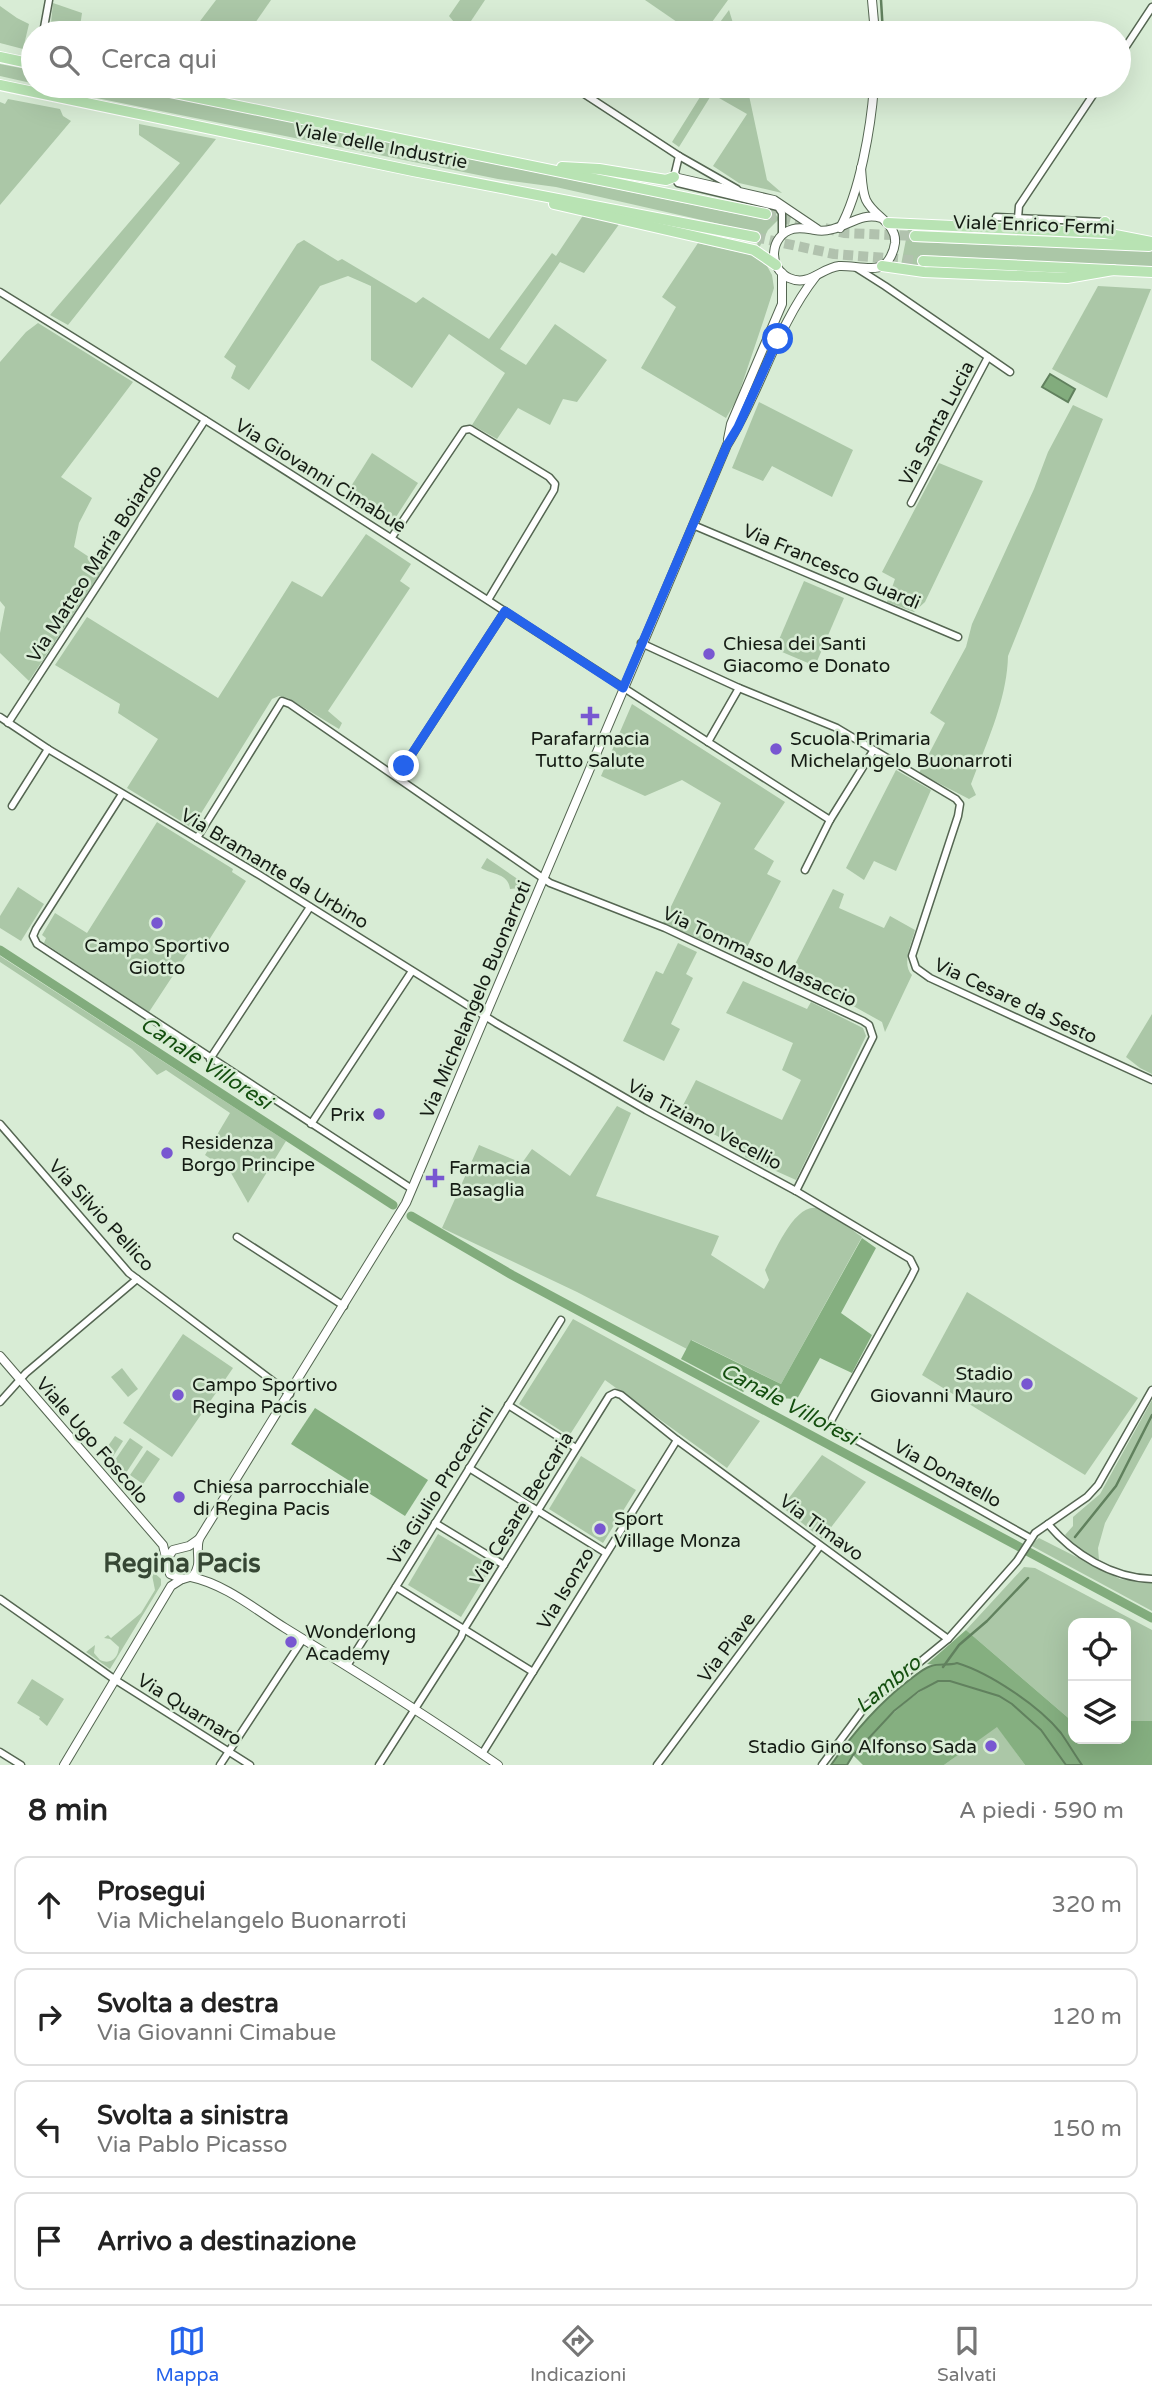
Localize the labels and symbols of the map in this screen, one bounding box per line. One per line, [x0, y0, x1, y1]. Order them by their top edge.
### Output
street label: Viale delle Industrie [292, 118, 469, 174]
street label: Viale Enrico Fermi [953, 211, 1115, 239]
route start [762, 323, 793, 354]
street label: Via Santa Lucia [895, 357, 979, 490]
street label: Via Giovanni Cimabue [231, 414, 410, 538]
street label: Via Matteo Maria Boiardo [23, 461, 167, 666]
street label: Via Francesco Guardi [740, 520, 924, 614]
place label: Chiesa dei Santi Giacomo e Donato [723, 633, 890, 677]
marker: Chiesa dei Santi Giacomo e Donato [701, 646, 717, 662]
marker: Parafarmacia Tutto Salute [582, 708, 598, 724]
place label: Parafarmacia Tutto Salute [530, 728, 650, 772]
place label: Scuola Primaria Michelangelo Buonarroti [790, 728, 1012, 772]
marker: Scuola Primaria Michelangelo Buonarroti [768, 741, 784, 757]
route end [388, 750, 419, 781]
street label: Via Bramante da Urbino [176, 804, 372, 934]
street label: Via Michelangelo Buonarroti [416, 877, 536, 1121]
street label: Via Tommaso Masaccio [659, 902, 860, 1012]
marker: Campo Sportivo Giotto [149, 915, 165, 931]
place label: Campo Sportivo Giotto [84, 935, 230, 979]
street label: Via Cesare da Sesto [931, 953, 1101, 1048]
water label: Canale Villoresi [135, 1012, 278, 1117]
street label: Via Tiziano Vecellio [624, 1075, 786, 1175]
place label: Prix [330, 1104, 365, 1126]
marker: Prix [371, 1106, 387, 1122]
place label: Residenza Borgo Principe [181, 1132, 315, 1176]
marker: Residenza Borgo Principe [159, 1145, 175, 1161]
street label: Via Silvio Pellico [44, 1155, 159, 1276]
place label: Farmacia Basaglia [449, 1157, 531, 1201]
marker: Farmacia Basaglia [427, 1170, 443, 1186]
water label: Canale Villoresi [716, 1358, 864, 1452]
place label: Stadio Giovanni Mauro [870, 1363, 1013, 1407]
street label: Viale Ugo Foscolo [31, 1373, 153, 1509]
place label: Campo Sportivo Regina Pacis [192, 1374, 338, 1418]
marker: Stadio Giovanni Mauro [1019, 1376, 1035, 1392]
marker: Campo Sportivo Regina Pacis [170, 1387, 186, 1403]
street label: Via Giulio Procaccini [383, 1402, 499, 1569]
street label: Via Cesare Beccaria [466, 1428, 578, 1589]
street label: Via Donatello [890, 1435, 1005, 1513]
place label: Chiesa parrocchiale di Regina Pacis [193, 1476, 369, 1520]
marker: Chiesa parrocchiale di Regina Pacis [171, 1489, 187, 1505]
street label: Via Timavo [775, 1490, 868, 1566]
place label: Sport Village Monza [614, 1508, 741, 1552]
marker: Sport Village Monza [592, 1521, 608, 1537]
street label: Via Isonzo [533, 1544, 599, 1634]
district label: Regina Pacis [103, 1548, 261, 1579]
street label: Via Piave [693, 1608, 760, 1687]
place label: Wonderlong Academy [305, 1621, 416, 1665]
marker: Wonderlong Academy [283, 1634, 299, 1650]
water label: Lambro [851, 1650, 927, 1718]
street label: Via Quarnaro [133, 1669, 246, 1751]
place label: Stadio Gino Alfonso Sada [748, 1736, 977, 1758]
marker: Stadio Gino Alfonso Sada [983, 1738, 999, 1754]

